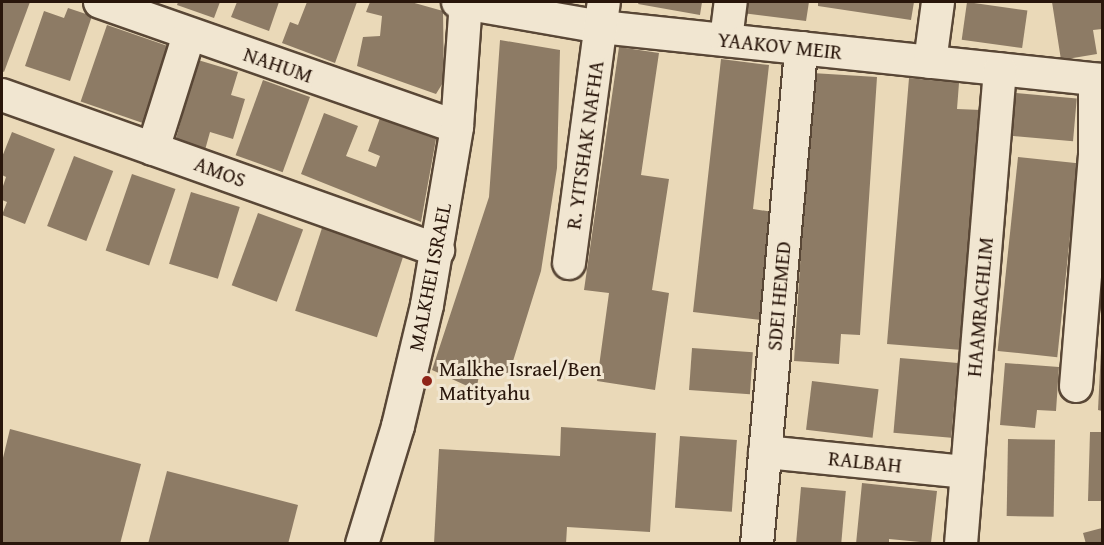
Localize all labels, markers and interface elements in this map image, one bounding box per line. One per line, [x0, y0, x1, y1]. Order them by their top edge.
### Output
street label: YAAKOV MEIR [716, 27, 844, 65]
street label: NAHUM [240, 41, 316, 89]
street label: R. YITSHAK NAFHA [561, 59, 609, 231]
street label: AMOS [191, 151, 249, 193]
street label: MALKHEI ISRAEL [403, 201, 457, 353]
street label: HAAMRACHLIM [961, 236, 999, 378]
street label: SDEI HEMED [762, 240, 796, 352]
place label: Malkhe Israel/Ben Matityahu [439, 356, 601, 406]
marker: Malkhe Israel/Ben Matityahu [420, 374, 434, 388]
street label: RALBAH [827, 446, 903, 478]

